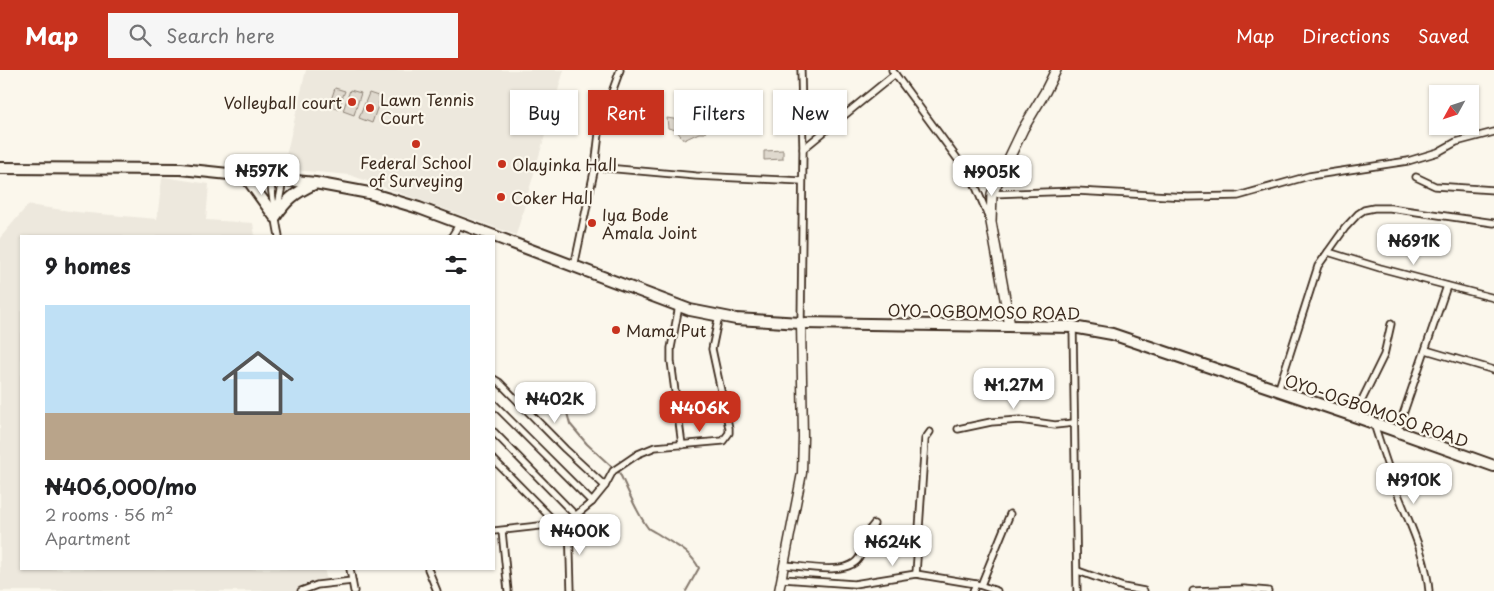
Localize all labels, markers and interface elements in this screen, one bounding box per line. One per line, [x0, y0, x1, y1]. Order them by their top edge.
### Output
search box [108, 13, 458, 58]
text: Map [25, 17, 78, 53]
icon: search [126, 21, 154, 49]
text: Search here [166, 21, 275, 49]
text: Map [1236, 22, 1274, 49]
text: Directions [1302, 22, 1390, 49]
text: Saved [1418, 22, 1469, 49]
north arrow [1429, 85, 1479, 135]
map controls [1429, 85, 1479, 135]
place label: Lawn Tennis Court [380, 87, 474, 129]
place label: Volleyball court [224, 90, 342, 114]
chip: Buy [510, 90, 578, 135]
chip: Rent [588, 90, 664, 135]
chip: Filters [674, 90, 763, 135]
chip: New [773, 90, 847, 135]
marker: Volleyball court [346, 96, 358, 108]
marker: Lawn Tennis Court [364, 102, 376, 114]
marker: Federal School of Surveying [410, 138, 422, 150]
place label: Federal School of Surveying [360, 150, 472, 192]
place label: Olayinka Hall [512, 152, 617, 176]
pin: ₦597K [227, 154, 297, 196]
pin: ₦905K [957, 154, 1027, 197]
text: ₦597K [236, 158, 288, 182]
marker: Olayinka Hall [496, 158, 508, 170]
text: ₦905K [964, 159, 1020, 183]
place label: Coker Hall [511, 185, 593, 209]
marker: Coker Hall [495, 191, 507, 203]
place label: Iya Bode Amala Joint [602, 202, 697, 244]
marker: Iya Bode Amala Joint [586, 217, 598, 229]
pin: ₦691K [1379, 224, 1449, 266]
text: ₦691K [1388, 228, 1440, 252]
text: 9 homes [45, 249, 131, 281]
icon: filters [442, 251, 470, 279]
street label: OYO-OGBOMOSO ROAD [887, 297, 1081, 325]
place label: Mama Put [626, 318, 707, 342]
marker: Mama Put [610, 324, 622, 336]
icon: home [213, 338, 303, 428]
street label: OYO-OGBOMOSO ROAD [1282, 367, 1472, 453]
pin: ₦1.27M [973, 368, 1055, 410]
text: ₦1.27M [984, 372, 1044, 396]
pin: ₦402K [520, 382, 590, 424]
text: ₦402K [526, 386, 584, 410]
pin: ₦406K [665, 390, 735, 433]
text: ₦406K [670, 395, 730, 419]
pin: ₦910K [1379, 462, 1449, 505]
text: ₦910K [1387, 467, 1441, 491]
text: ₦406,000/mo [45, 470, 197, 502]
text: 2 rooms · 56 m² [45, 502, 174, 526]
pin: ₦400K [545, 514, 615, 556]
text: ₦400K [550, 518, 610, 542]
pin: ₦624K [858, 524, 928, 567]
text: Apartment [45, 526, 130, 550]
text: ₦624K [865, 529, 921, 553]

